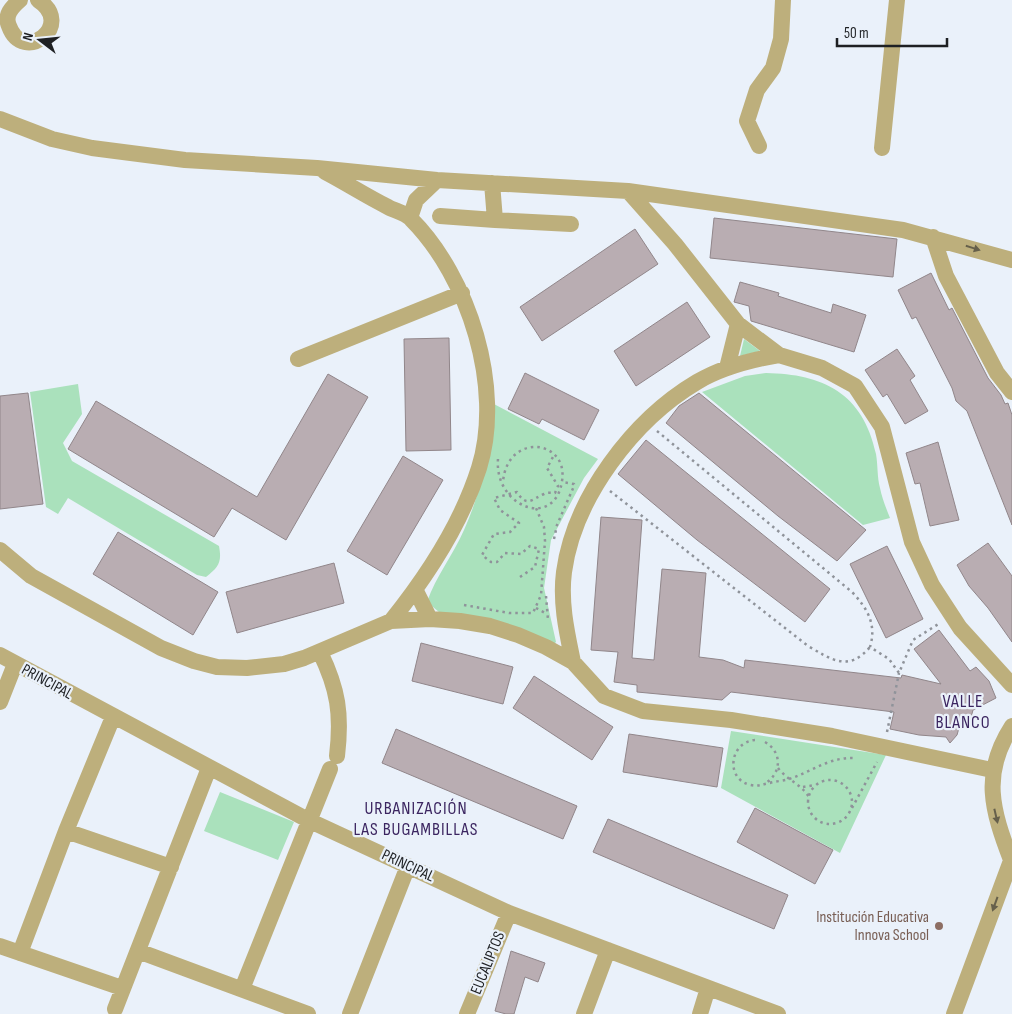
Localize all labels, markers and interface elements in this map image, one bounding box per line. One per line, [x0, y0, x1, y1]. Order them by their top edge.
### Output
north arrow [15, 15, 65, 65]
scale bar [837, 15, 947, 47]
text: 50 m [844, 24, 869, 43]
text: N [19, 31, 37, 42]
one-way arrow [966, 245, 981, 253]
street label: PRINCIPAL [18, 660, 76, 704]
district label: VALLE BLANCO [935, 691, 991, 733]
district label: URBANIZACIÓN LAS BUGAMBILLAS [354, 798, 478, 840]
one-way arrow [992, 809, 1000, 824]
street label: PRINCIPAL [379, 846, 437, 886]
one-way arrow [991, 896, 998, 911]
place label: Institución Educativa Innova School [816, 908, 929, 945]
marker: Institución Educativa Innova School [933, 920, 945, 932]
street label: EUCALIPTOS [467, 929, 509, 997]

